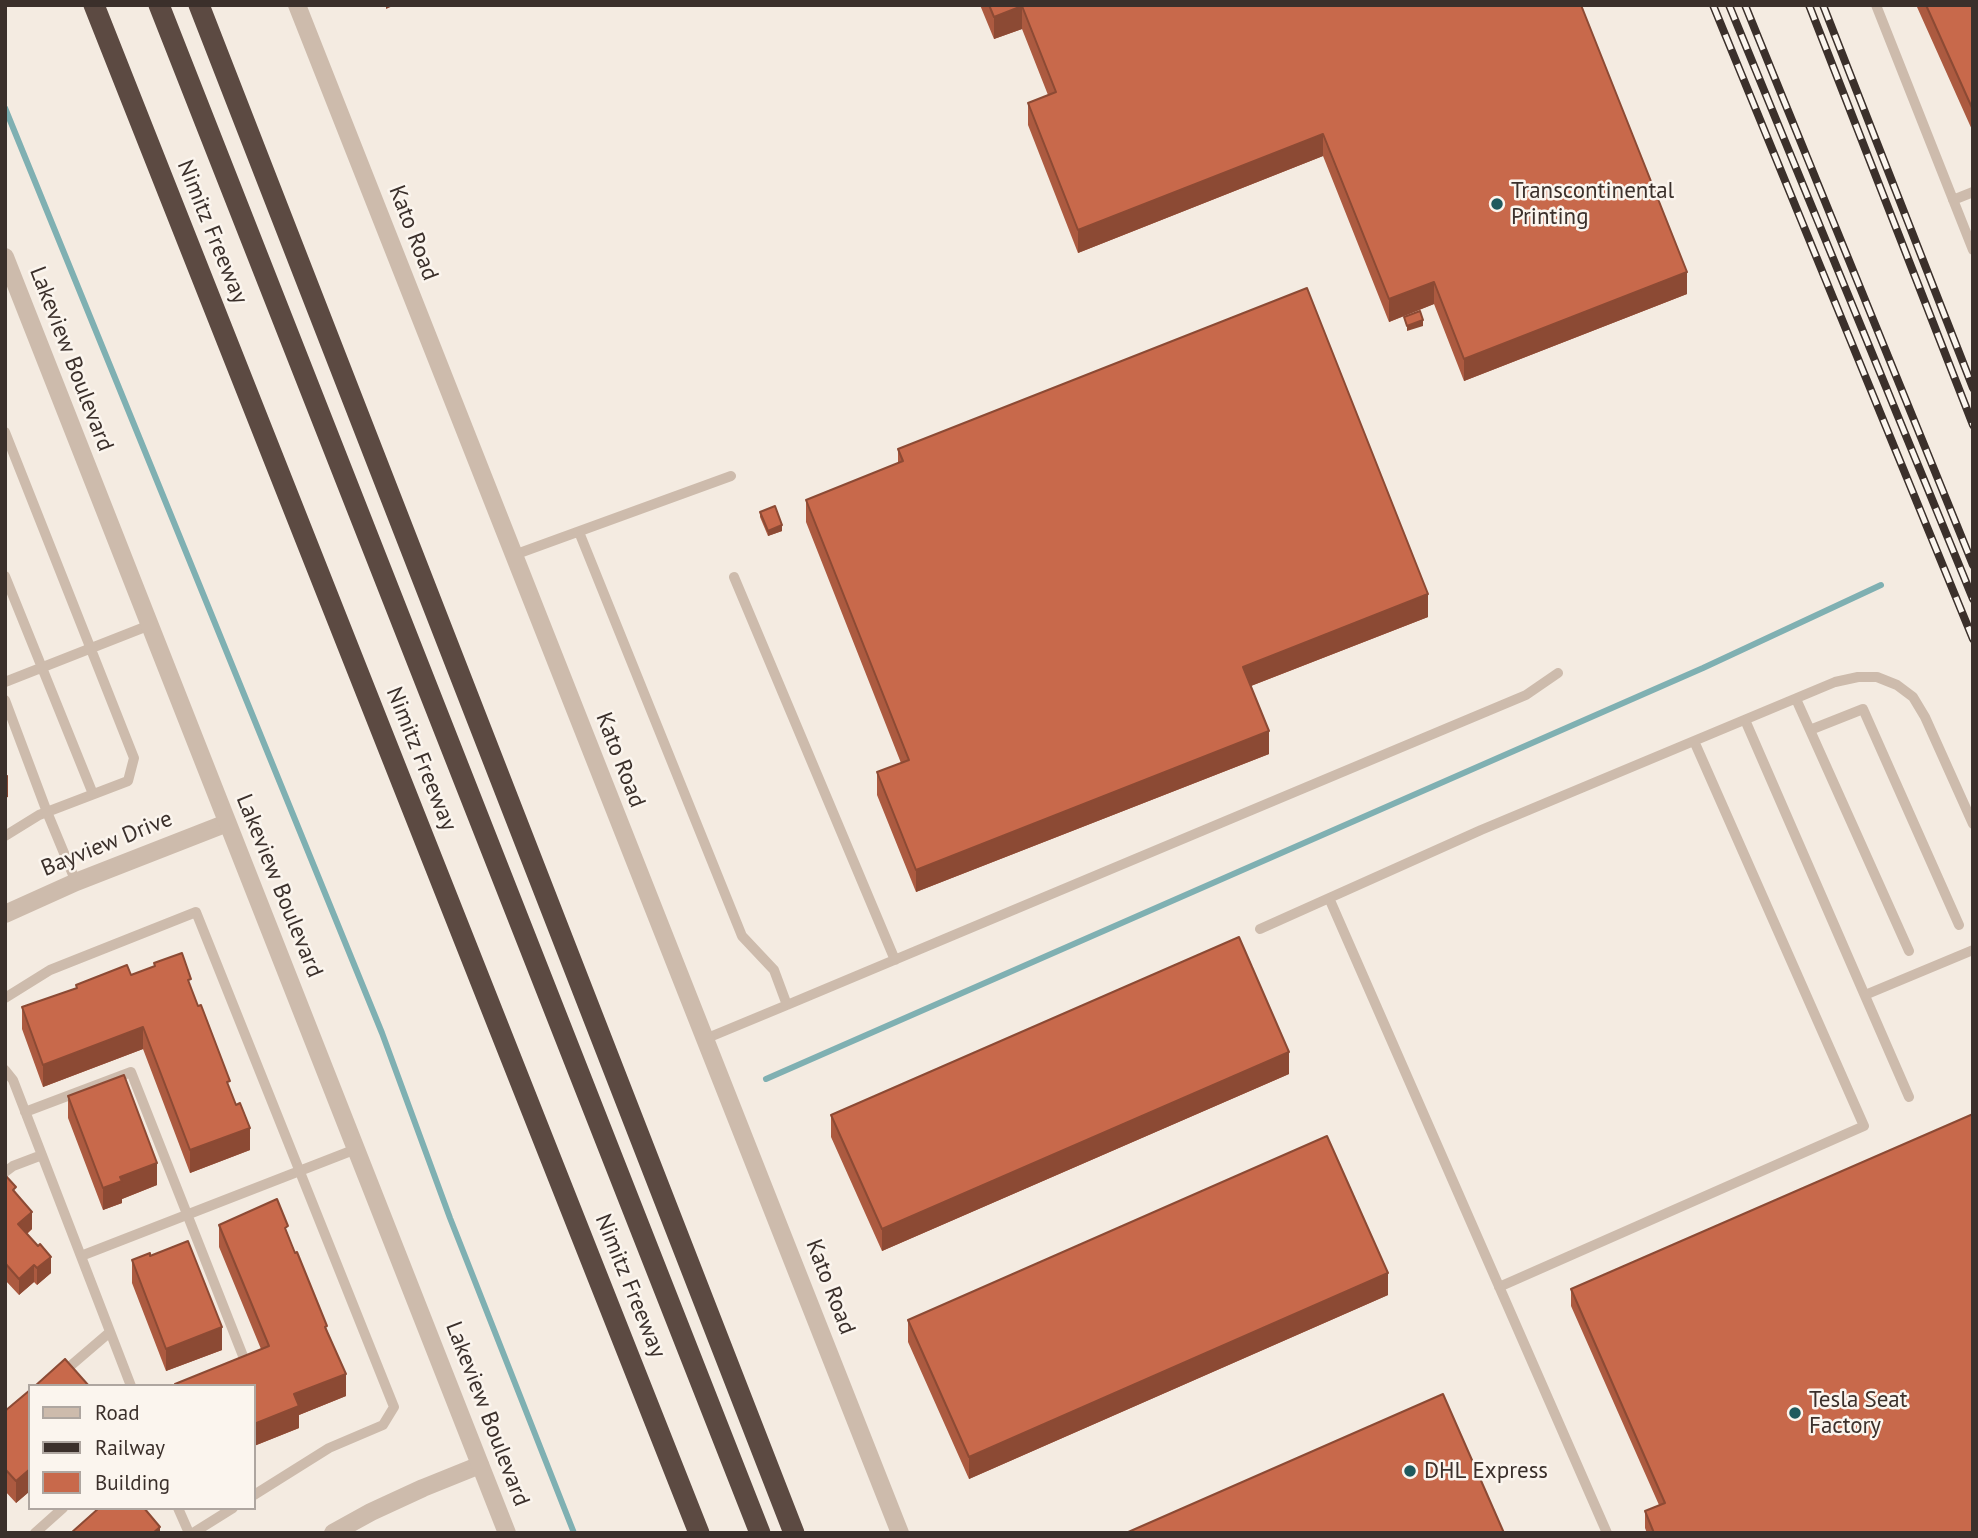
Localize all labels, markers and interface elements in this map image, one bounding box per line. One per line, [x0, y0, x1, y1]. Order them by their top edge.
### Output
street label: Nimitz Freeway [171, 156, 253, 308]
place label: Transcontinental Printing [1511, 177, 1674, 231]
street label: Kato Road [382, 182, 444, 284]
marker: Transcontinental Printing [1489, 196, 1505, 212]
street label: Lakeview Boulevard [23, 263, 119, 455]
street label: Nimitz Freeway [380, 683, 462, 835]
street label: Kato Road [589, 709, 651, 811]
street label: Lakeview Boulevard [230, 790, 328, 982]
street label: Bayview Drive [37, 805, 177, 883]
street label: Nimitz Freeway [589, 1210, 671, 1362]
street label: Kato Road [799, 1236, 861, 1338]
street label: Lakeview Boulevard [439, 1318, 535, 1510]
legend [28, 1384, 256, 1510]
place label: Tesla Seat Factory [1809, 1386, 1908, 1440]
text: Road [95, 1399, 139, 1426]
marker: Tesla Seat Factory [1787, 1405, 1803, 1421]
text: Railway [95, 1434, 165, 1461]
place label: DHL Express [1424, 1457, 1548, 1485]
marker: DHL Express [1402, 1463, 1418, 1479]
text: Building [95, 1469, 170, 1496]

